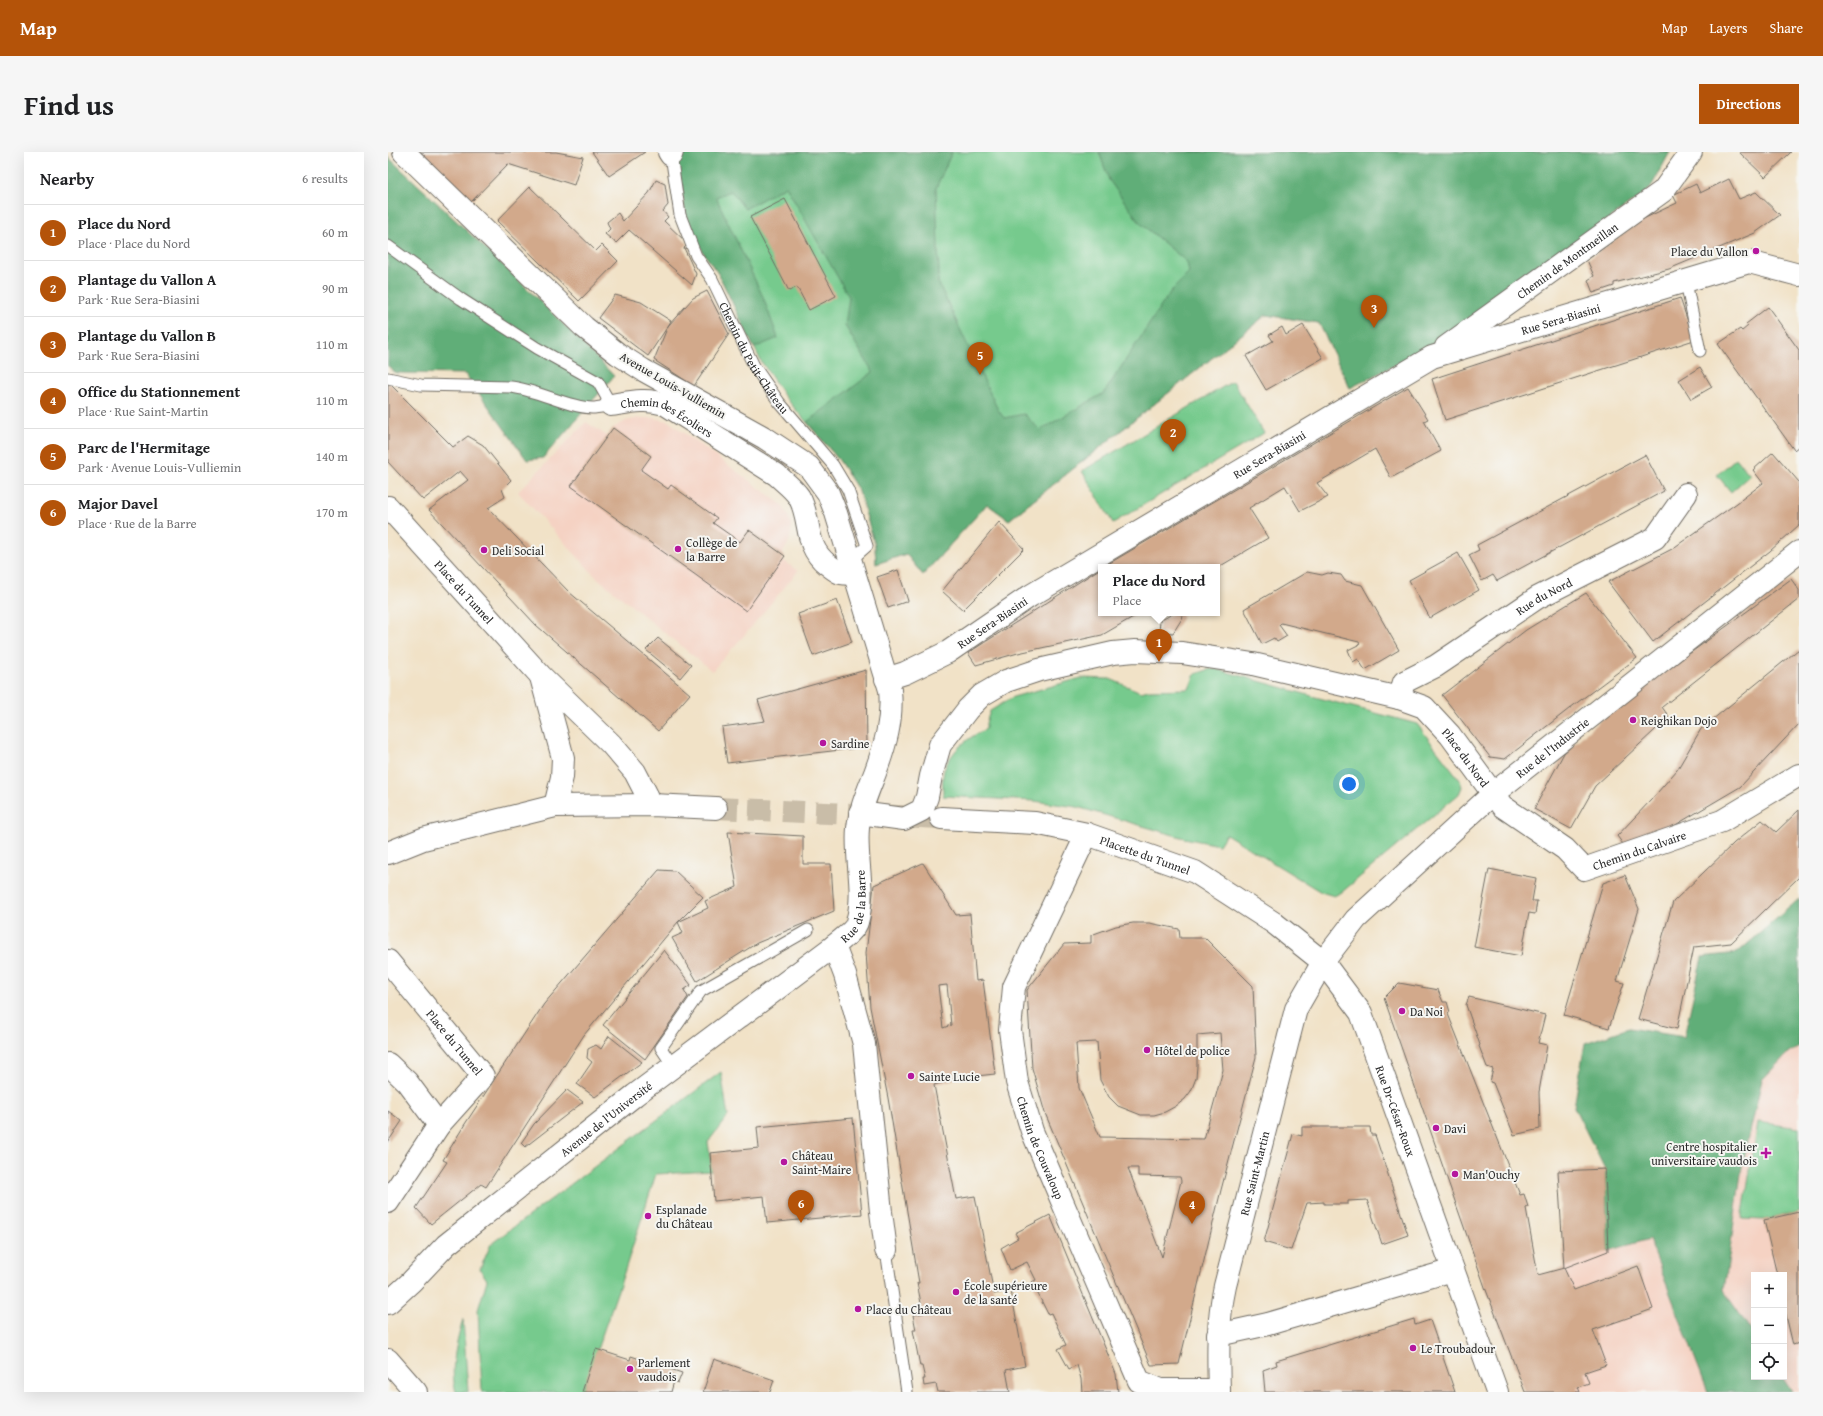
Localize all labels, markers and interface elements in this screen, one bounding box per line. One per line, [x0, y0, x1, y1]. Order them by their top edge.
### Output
text: Map [20, 14, 57, 42]
text: Map [1662, 18, 1688, 38]
text: Layers [1710, 18, 1748, 38]
text: Share [1770, 18, 1803, 38]
text: Find us [24, 84, 114, 125]
button: Directions [1699, 84, 1799, 124]
text: Nearby [40, 166, 94, 191]
text: 6 results [302, 169, 348, 188]
text: Place du Nord [78, 213, 171, 234]
street label: Chemin de Montmeillan [1513, 218, 1621, 302]
text: 1 [50, 223, 56, 242]
text: 60 m [322, 223, 348, 242]
text: Place · Place du Nord [78, 234, 190, 253]
place label: Place du Vallon [1671, 243, 1748, 260]
marker: Place du Vallon [1751, 246, 1761, 256]
text: Plantage du Vallon A [78, 269, 216, 290]
text: 2 [50, 279, 56, 298]
text: 90 m [322, 279, 348, 298]
text: Park · Rue Sera-Biasini [78, 290, 200, 309]
pin: 3 [1361, 295, 1387, 328]
street label: Rue Sera-Biasini [1519, 298, 1603, 338]
street label: Chemin du Petit-Château [716, 299, 794, 417]
text: Plantage du Vallon B [78, 325, 216, 346]
text: 3 [50, 335, 56, 354]
text: 110 m [316, 335, 348, 354]
pin: 5 [967, 342, 993, 375]
text: Park · Rue Sera-Biasini [78, 346, 200, 365]
street label: Avenue Louis-Vulliemin [617, 348, 730, 423]
text: Office du Stationnement [78, 381, 240, 402]
text: 4 [50, 391, 56, 410]
text: 110 m [316, 391, 348, 410]
street label: Chemin des Écoliers [619, 392, 717, 441]
text: Place · Rue Saint-Martin [78, 402, 208, 421]
pin: 2 [1160, 419, 1186, 452]
street label: Rue Sera-Biasini [1229, 425, 1309, 482]
text: Parc de l'Hermitage [78, 437, 210, 458]
text: 5 [50, 447, 56, 466]
text: 140 m [316, 447, 348, 466]
text: Park · Avenue Louis-Vulliemin [78, 458, 241, 477]
text: Major Davel [78, 493, 158, 514]
text: 6 [50, 503, 56, 522]
text: 170 m [316, 503, 348, 522]
text: Place · Rue de la Barre [78, 514, 197, 533]
place label: Collège de la Barre [686, 534, 738, 565]
place label: Deli Social [492, 542, 545, 559]
marker: Collège de la Barre [673, 544, 683, 554]
marker: Deli Social [479, 545, 489, 555]
street label: Place du Tunnel [431, 556, 498, 627]
popup [1098, 564, 1220, 616]
text: Place du Nord [1113, 570, 1205, 591]
street label: Rue du Nord [1512, 573, 1575, 619]
street label: Rue Sera-Biasini [953, 591, 1031, 652]
text: Place [1113, 591, 1141, 610]
pin: 1 [1146, 629, 1172, 662]
place label: Reighikan Dojo [1641, 712, 1717, 729]
street label: Rue de l'Industrie [1512, 713, 1593, 781]
marker: Reighikan Dojo [1628, 715, 1638, 725]
street label: Place du Nord [1439, 724, 1494, 791]
place label: Sardine [831, 735, 870, 752]
marker: Sardine [818, 738, 828, 748]
your location [1339, 774, 1359, 794]
street label: Chemin du Calvaire [1590, 826, 1689, 874]
street label: Placette du Tunnel [1098, 831, 1193, 878]
street label: Rue de la Barre [836, 869, 869, 946]
place label: Da Noi [1410, 1003, 1444, 1020]
street label: Place du Tunnel [423, 1006, 487, 1079]
marker: Da Noi [1397, 1006, 1407, 1016]
place label: Hôtel de police [1155, 1042, 1230, 1059]
marker: Hôtel de police [1142, 1045, 1152, 1055]
street label: Rue Dr-César-Roux [1372, 1063, 1421, 1159]
place label: Sainte Lucie [919, 1068, 980, 1085]
marker: Sainte Lucie [906, 1071, 916, 1081]
street label: Avenue de l'Université [556, 1076, 656, 1160]
street label: Chemin de Couvaloup [1013, 1094, 1069, 1202]
place label: Davi [1444, 1120, 1467, 1137]
marker: Davi [1431, 1123, 1441, 1133]
street label: Rue Saint-Martin [1235, 1129, 1273, 1217]
place label: Centre hospitalier universitaire vaudois [1651, 1138, 1757, 1169]
place label: Château Saint-Maire [792, 1147, 852, 1178]
marker: Centre hospitalier universitaire vaudois [1760, 1147, 1772, 1159]
marker: Château Saint-Maire [779, 1157, 789, 1167]
place label: Man'Ouchy [1463, 1166, 1520, 1183]
marker: Man'Ouchy [1450, 1169, 1460, 1179]
pin: 6 [788, 1190, 814, 1223]
pin: 4 [1179, 1191, 1205, 1224]
place label: Esplanade du Château [656, 1201, 713, 1232]
marker: Esplanade du Château [643, 1211, 653, 1221]
map controls [1751, 1272, 1787, 1380]
button: + [1751, 1272, 1787, 1308]
place label: École supérieure de la santé [964, 1277, 1048, 1308]
marker: École supérieure de la santé [951, 1287, 961, 1297]
place label: Place du Château [866, 1301, 952, 1318]
marker: Place du Château [853, 1304, 863, 1314]
button: − [1751, 1308, 1787, 1344]
place label: Le Troubadour [1421, 1340, 1495, 1357]
marker: Le Troubadour [1408, 1343, 1418, 1353]
button: locate [1751, 1344, 1787, 1380]
place label: Parlement vaudois [638, 1354, 691, 1385]
marker: Parlement vaudois [625, 1364, 635, 1374]

